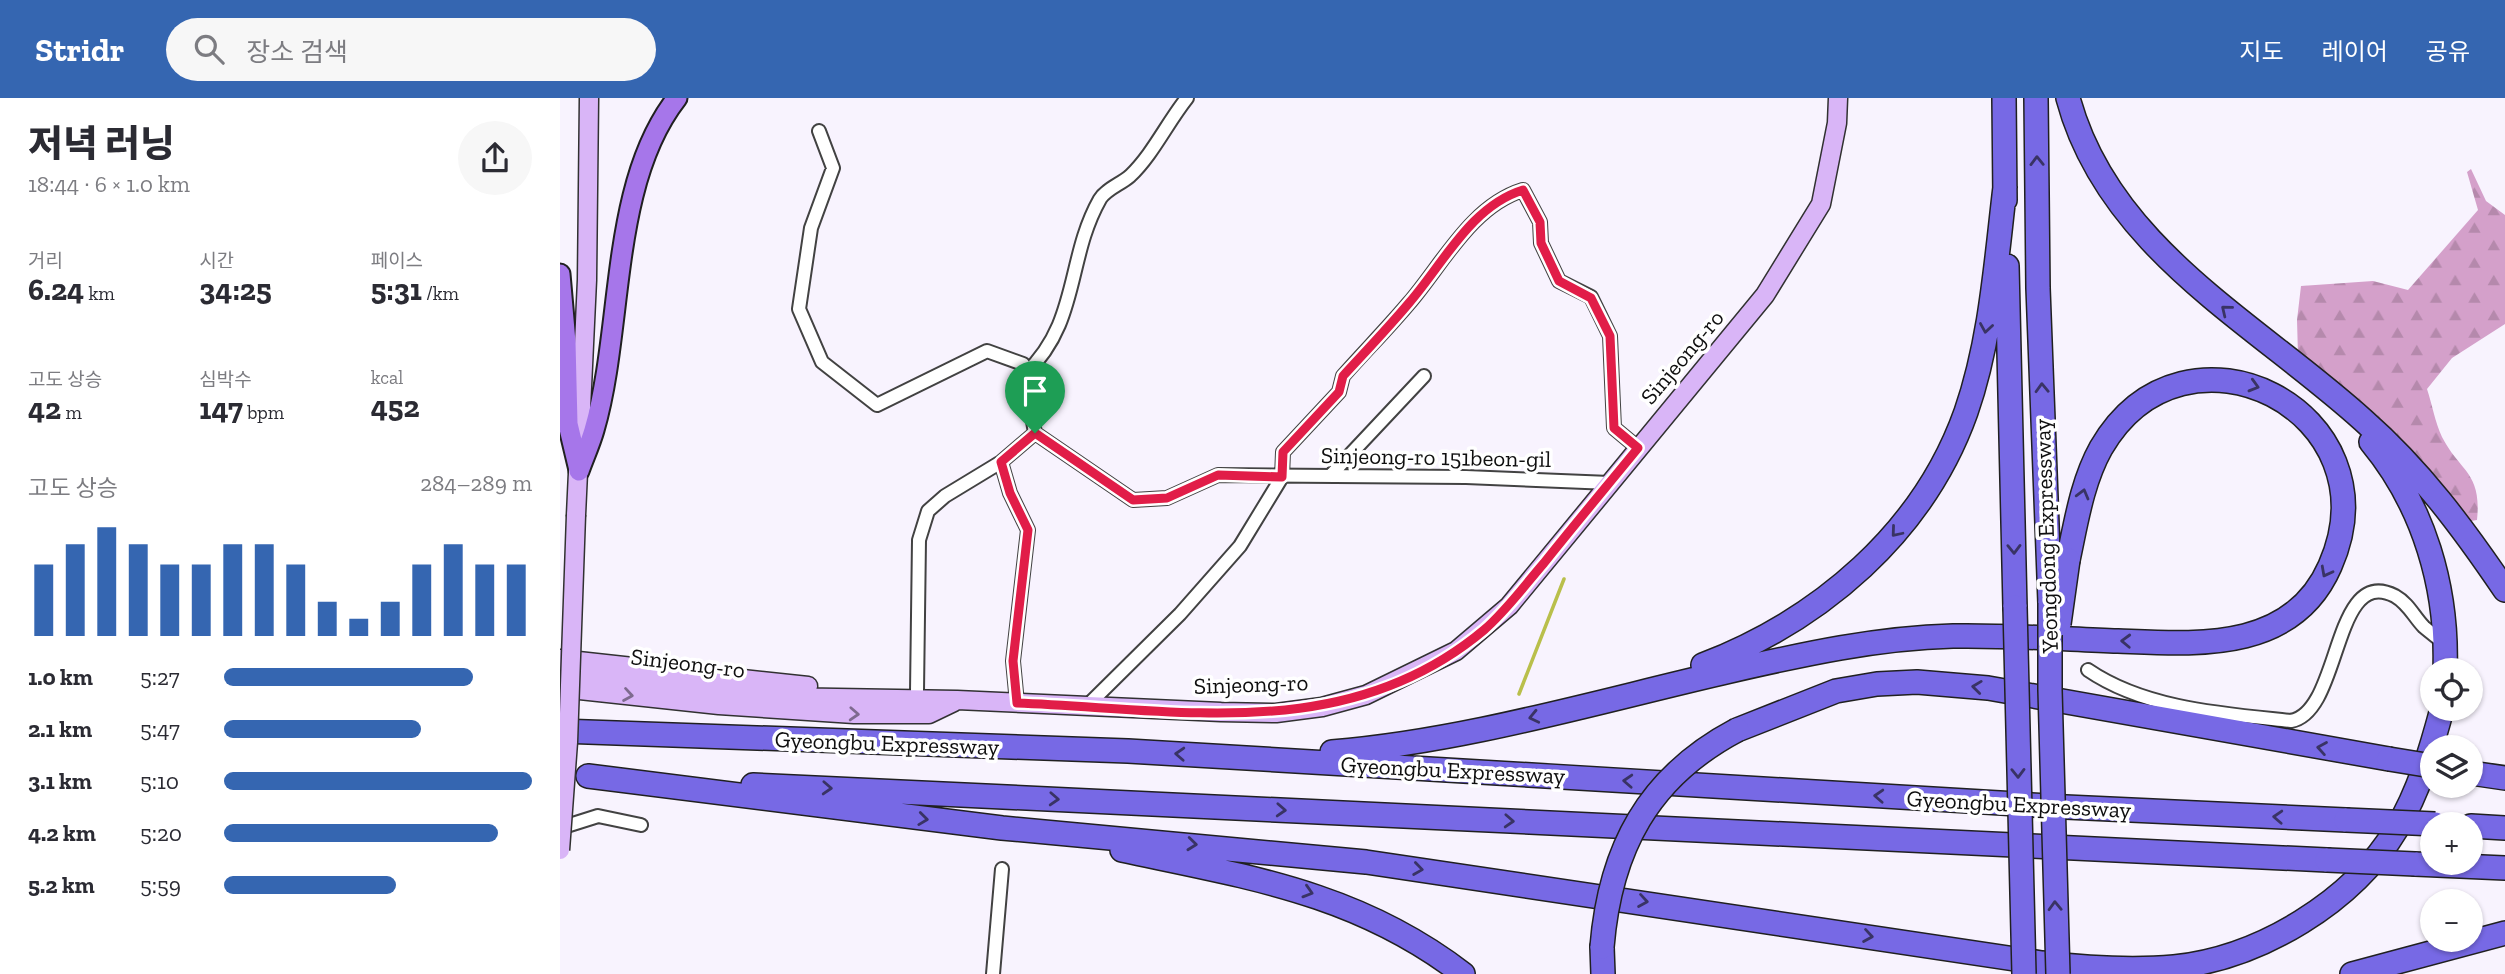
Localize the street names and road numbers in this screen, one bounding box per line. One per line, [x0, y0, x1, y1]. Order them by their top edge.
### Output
street label: Sinjeong-ro [1634, 304, 1730, 410]
street label: Yeongdong Expressway [2028, 418, 2064, 655]
street label: Sinjeong-ro 151beon-gil [1321, 441, 1551, 473]
street label: Sinjeong-ro [629, 642, 747, 684]
street label: Sinjeong-ro [1193, 668, 1309, 700]
street label: Gyeongbu Expressway [774, 725, 1000, 761]
street label: Gyeongbu Expressway [1340, 750, 1566, 790]
street label: Gyeongbu Expressway [1906, 784, 2132, 824]

